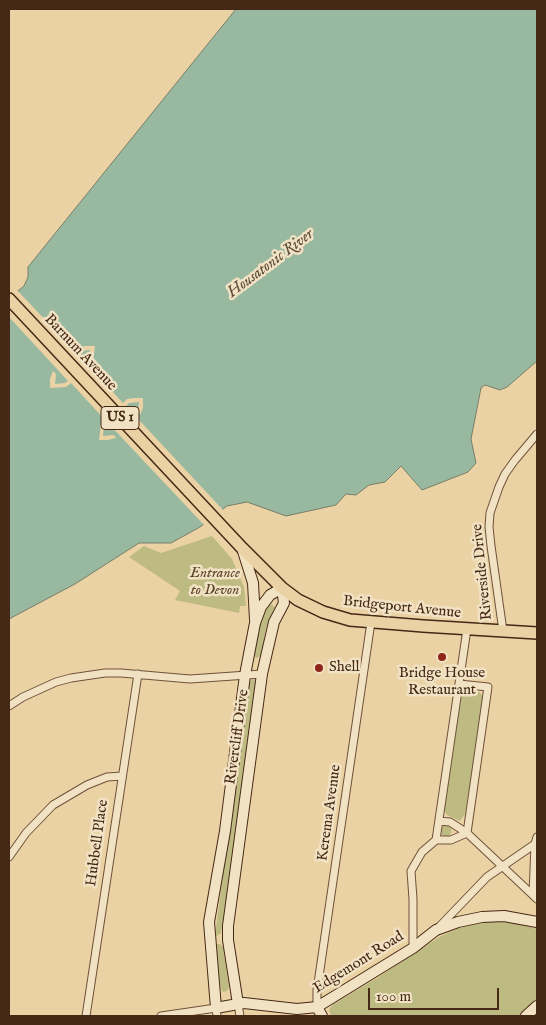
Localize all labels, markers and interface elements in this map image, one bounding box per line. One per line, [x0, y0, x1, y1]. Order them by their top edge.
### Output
water label: Housatonic River [224, 225, 318, 303]
street label: Barnum Avenue [40, 311, 120, 395]
road number: US 1 [101, 406, 139, 429]
street label: Riverside Drive [469, 523, 497, 621]
park label: Entrance to Devon [190, 565, 240, 600]
street label: Bridgeport Avenue [342, 593, 462, 623]
marker: Bridge House Restaurant [436, 651, 448, 663]
place label: Shell [329, 659, 360, 677]
marker: Shell [313, 662, 325, 674]
place label: Bridge House Restaurant [399, 665, 485, 700]
street label: Rivercliff Drive [222, 688, 254, 786]
street label: Kerema Avenue [314, 764, 346, 862]
street label: Hubbell Place [83, 798, 113, 888]
street label: Edgemont Road [310, 928, 408, 998]
scale bar [371, 978, 502, 1010]
text: 100 m [376, 987, 411, 1006]

